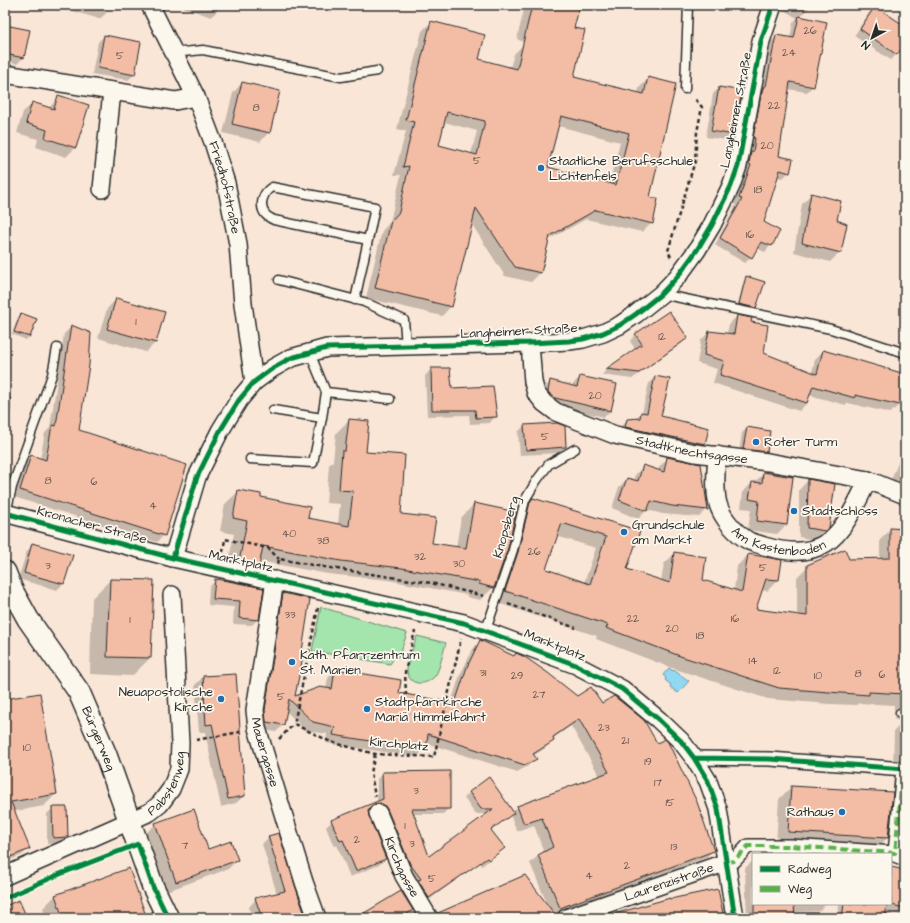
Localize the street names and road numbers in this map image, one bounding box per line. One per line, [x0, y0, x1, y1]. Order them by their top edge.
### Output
street label: Langheimer Straße [716, 51, 757, 170]
street label: Friedhofstraße [204, 139, 245, 235]
street label: Langheimer Straße [460, 319, 578, 344]
street label: Stadtknechtsgasse [634, 431, 749, 468]
street label: Knopsberg [489, 494, 524, 560]
street label: Kronacher Straße [35, 502, 149, 548]
street label: Am Kastenboden [727, 522, 830, 560]
street label: Marktplatz [207, 545, 275, 577]
street label: Marktplatz [521, 624, 589, 666]
street label: Bürgerweg [77, 704, 120, 774]
street label: Mauergasse [247, 717, 283, 789]
street label: Kirchplatz [369, 732, 430, 756]
street label: Pabstenweg [143, 751, 190, 820]
street label: Kirchgasse [380, 834, 424, 901]
street label: Laurenzistraße [622, 858, 716, 906]

